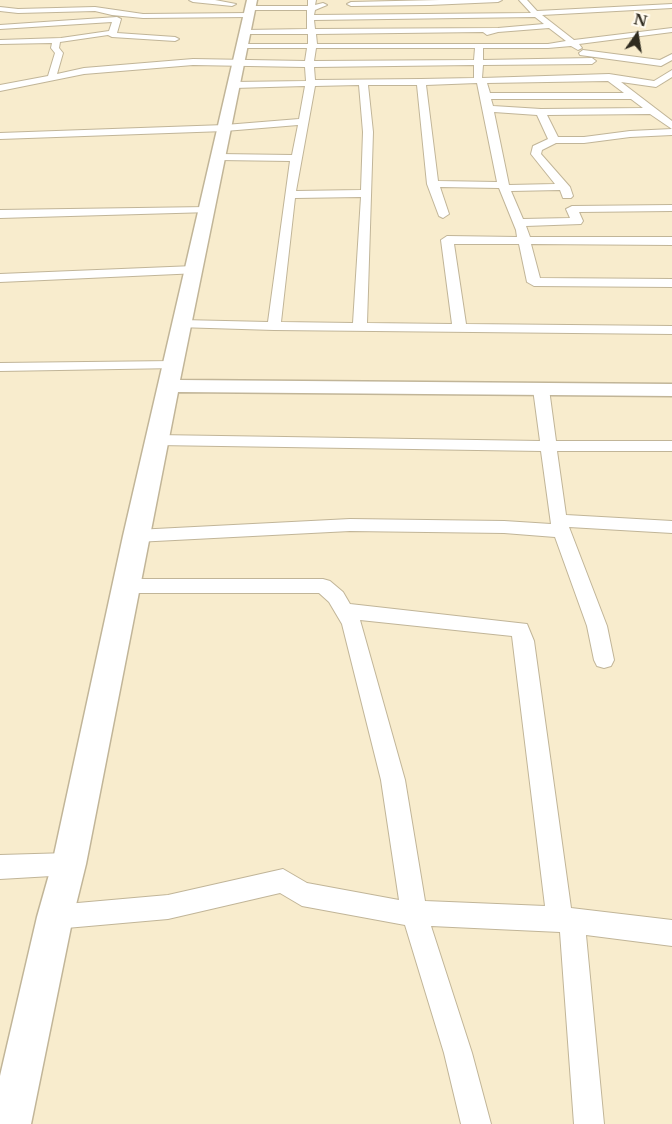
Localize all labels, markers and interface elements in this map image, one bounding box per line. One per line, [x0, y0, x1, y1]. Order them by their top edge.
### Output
north arrow [612, 10, 662, 60]
text: N [632, 10, 649, 31]

